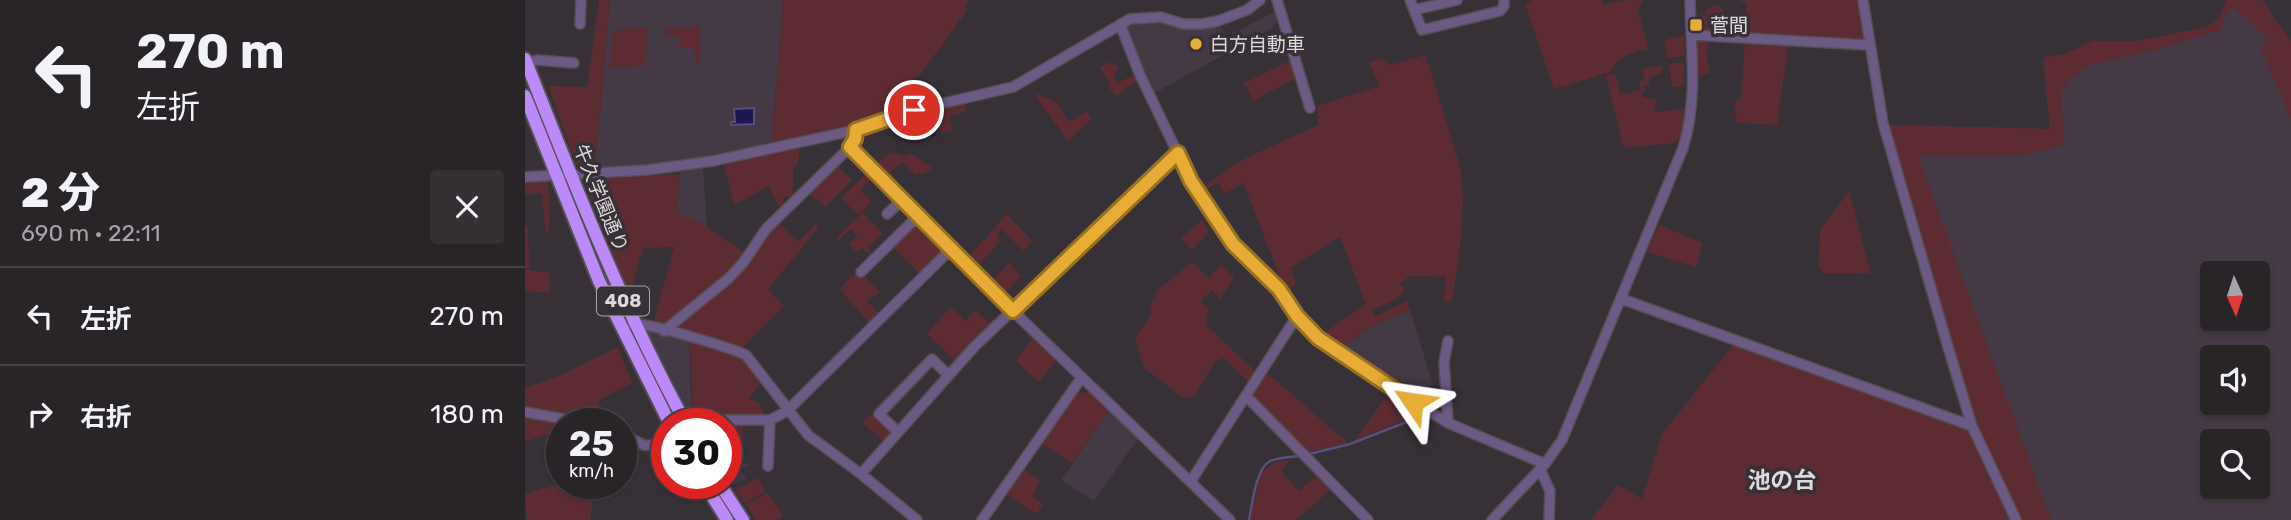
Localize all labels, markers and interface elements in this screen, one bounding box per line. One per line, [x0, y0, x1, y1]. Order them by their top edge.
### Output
place label: 菅間 [1710, 14, 1748, 37]
marker: 菅間 [1688, 17, 1704, 33]
text: 270 m [136, 22, 285, 80]
icon: left [21, 28, 112, 119]
place label: 白方自動車 [1210, 33, 1305, 56]
marker: 白方自動車 [1188, 36, 1204, 52]
pin [884, 80, 944, 140]
text: 左折 [136, 88, 200, 126]
icon: arrive [895, 91, 933, 129]
street label: 牛久学園通り [569, 141, 633, 255]
text: 2 分 [21, 168, 100, 218]
button: close [430, 170, 504, 244]
text: 690 m · 22:11 [21, 219, 161, 247]
north arrow [2200, 261, 2270, 331]
map controls [2200, 261, 2270, 499]
road number: 408 [597, 286, 649, 316]
icon: left [21, 297, 59, 335]
text: 270 m [429, 301, 504, 332]
text: 左折 [80, 304, 132, 335]
button: sound [2200, 345, 2270, 415]
position arrow [1376, 365, 1450, 439]
icon: right [21, 395, 59, 433]
text: 180 m [430, 399, 504, 430]
text: 右折 [80, 402, 132, 433]
speed limit sign: 30 [651, 408, 742, 499]
text: 25 [569, 423, 614, 465]
button: search [2200, 429, 2270, 499]
text: km/h [569, 460, 614, 482]
district label: 池の台 [1748, 466, 1817, 494]

